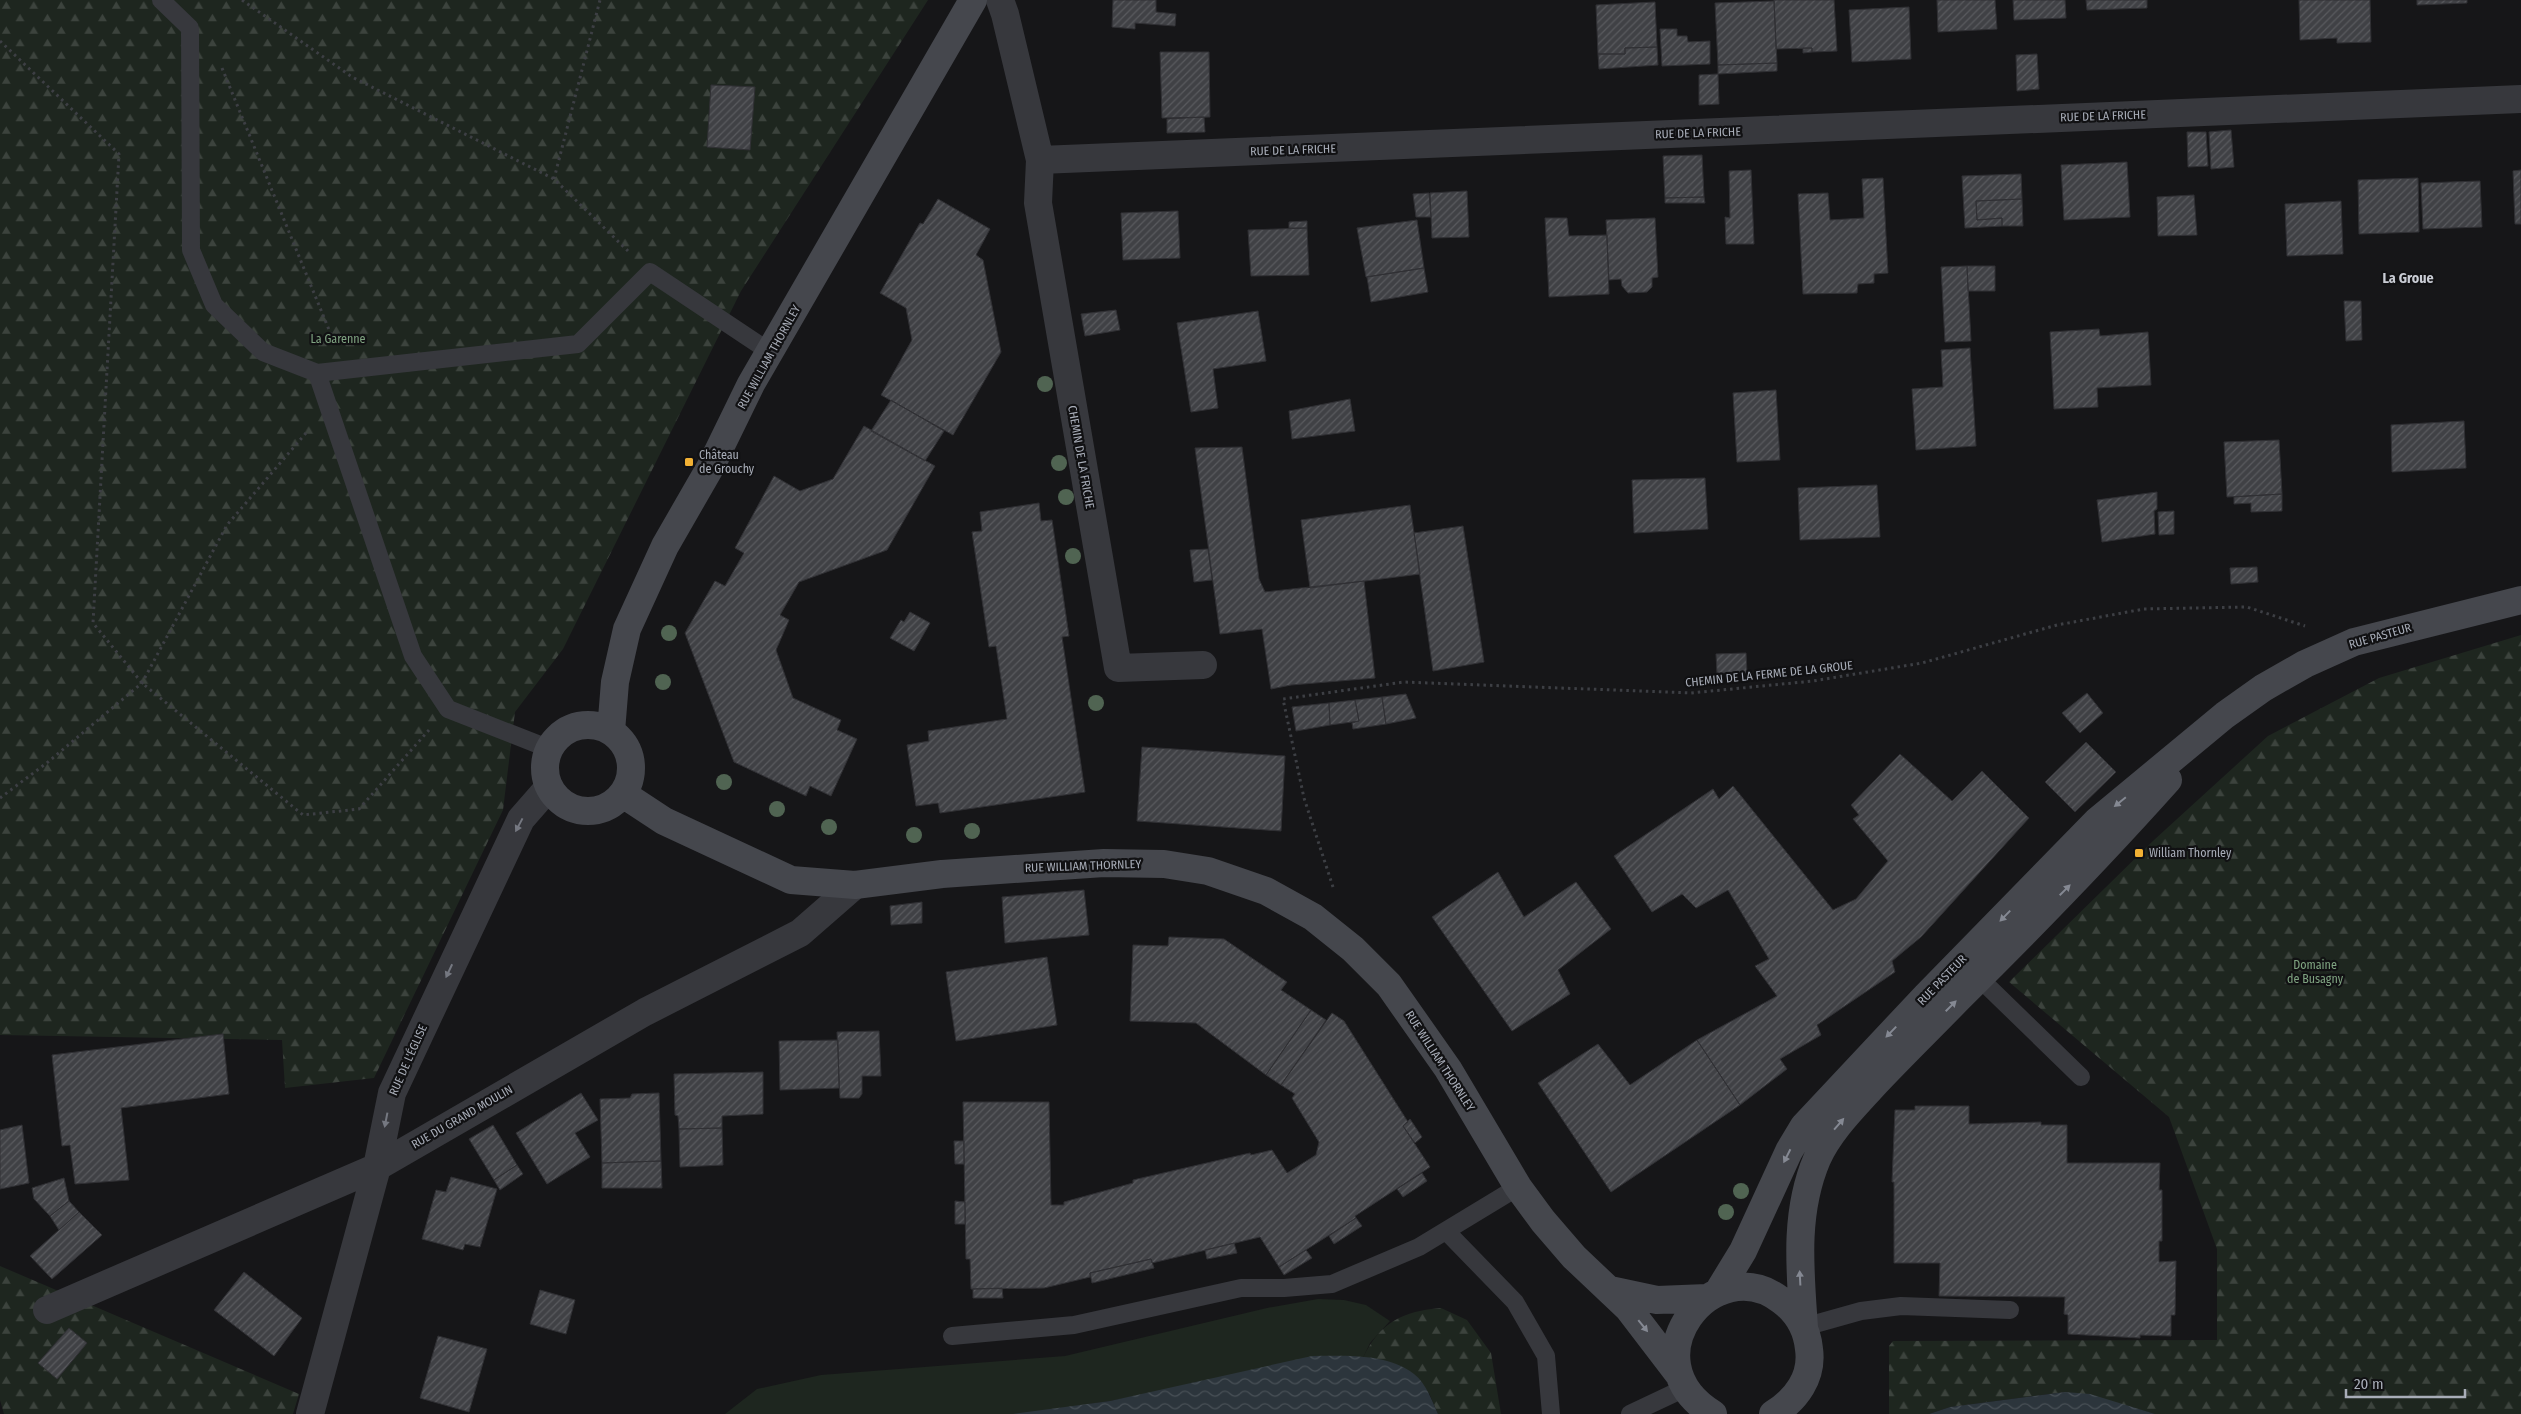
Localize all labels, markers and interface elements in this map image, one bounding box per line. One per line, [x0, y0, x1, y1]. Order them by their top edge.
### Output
street label: RUE DE LA FRICHE [2060, 107, 2146, 124]
street label: RUE DE LA FRICHE [1655, 124, 1741, 141]
street label: RUE DE LA FRICHE [1250, 141, 1336, 158]
district label: La Groue [2382, 270, 2434, 287]
street label: RUE WILLIAM THORNLEY [735, 303, 803, 411]
park label: La Garenne [310, 332, 366, 346]
street label: CHEMIN DE LA FRICHE [1065, 404, 1097, 510]
place label: Château de Grouchy [699, 448, 755, 476]
marker: Château de Grouchy [683, 456, 695, 468]
street label: RUE PASTEUR [2347, 620, 2413, 652]
street label: CHEMIN DE LA FERME DE LA GROUE [1685, 658, 1854, 690]
one-way arrow [2114, 796, 2127, 807]
one-way arrow [515, 817, 523, 832]
place label: William Thornley [2149, 846, 2232, 860]
marker: William Thornley [2133, 847, 2145, 859]
street label: RUE WILLIAM THORNLEY [1024, 857, 1142, 875]
one-way arrow [2059, 885, 2071, 897]
one-way arrow [1999, 910, 2011, 922]
street label: RUE PASTEUR [1915, 952, 1970, 1008]
park label: Domaine de Busagny [2287, 958, 2344, 986]
one-way arrow [445, 964, 453, 978]
one-way arrow [1945, 1000, 1957, 1012]
street label: RUE WILLIAM THORNLEY [1402, 1008, 1478, 1114]
street label: RUE DE L'ÉGLISE [385, 1022, 430, 1098]
one-way arrow [1885, 1026, 1897, 1038]
street label: RUE DU GRAND MOULIN [409, 1082, 515, 1152]
one-way arrow [382, 1113, 390, 1128]
one-way arrow [1834, 1118, 1845, 1131]
one-way arrow [1783, 1149, 1791, 1163]
one-way arrow [1796, 1270, 1804, 1286]
one-way arrow [1638, 1319, 1649, 1332]
scale bar [2346, 1366, 2465, 1398]
text: 20 m [2354, 1375, 2384, 1393]

